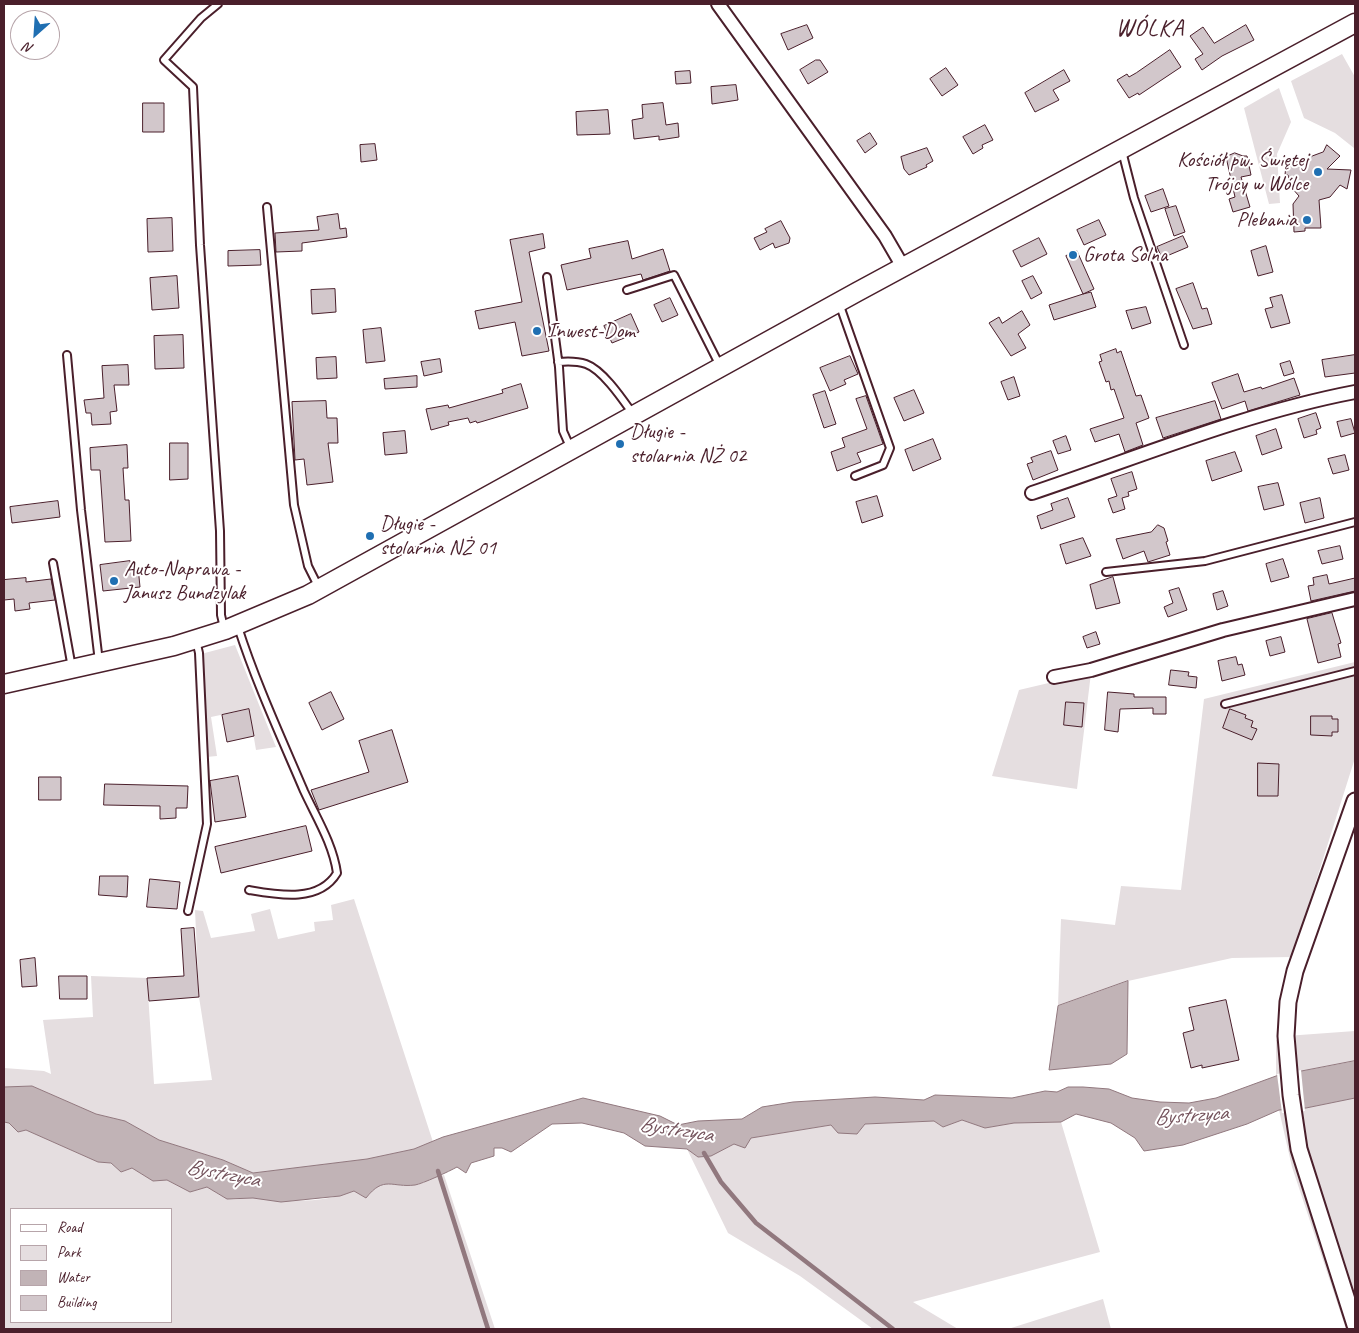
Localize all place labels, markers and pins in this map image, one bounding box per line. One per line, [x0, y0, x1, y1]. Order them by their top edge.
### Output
place label: Kościół pw. Świętej Trójcy w Wólce [1177, 147, 1308, 197]
marker: Kościół pw. Świętej Trójcy w Wólce [1312, 166, 1324, 178]
place label: Plebania [1237, 207, 1297, 233]
marker: Plebania [1301, 214, 1313, 226]
place label: Grota Solna [1083, 242, 1167, 268]
marker: Grota Solna [1067, 249, 1079, 261]
place label: Inwest-Dom [547, 318, 635, 344]
marker: Inwest-Dom [531, 325, 543, 337]
place label: Długie - stolarnia NŻ 02 [630, 419, 746, 469]
marker: Długie - stolarnia NŻ 02 [614, 438, 626, 450]
place label: Długie - stolarnia NŻ 01 [380, 511, 496, 561]
marker: Długie - stolarnia NŻ 01 [364, 530, 376, 542]
place label: Auto-Naprawa - Janusz Bundzylak [124, 556, 245, 606]
marker: Auto-Naprawa - Janusz Bundzylak [108, 575, 120, 587]

